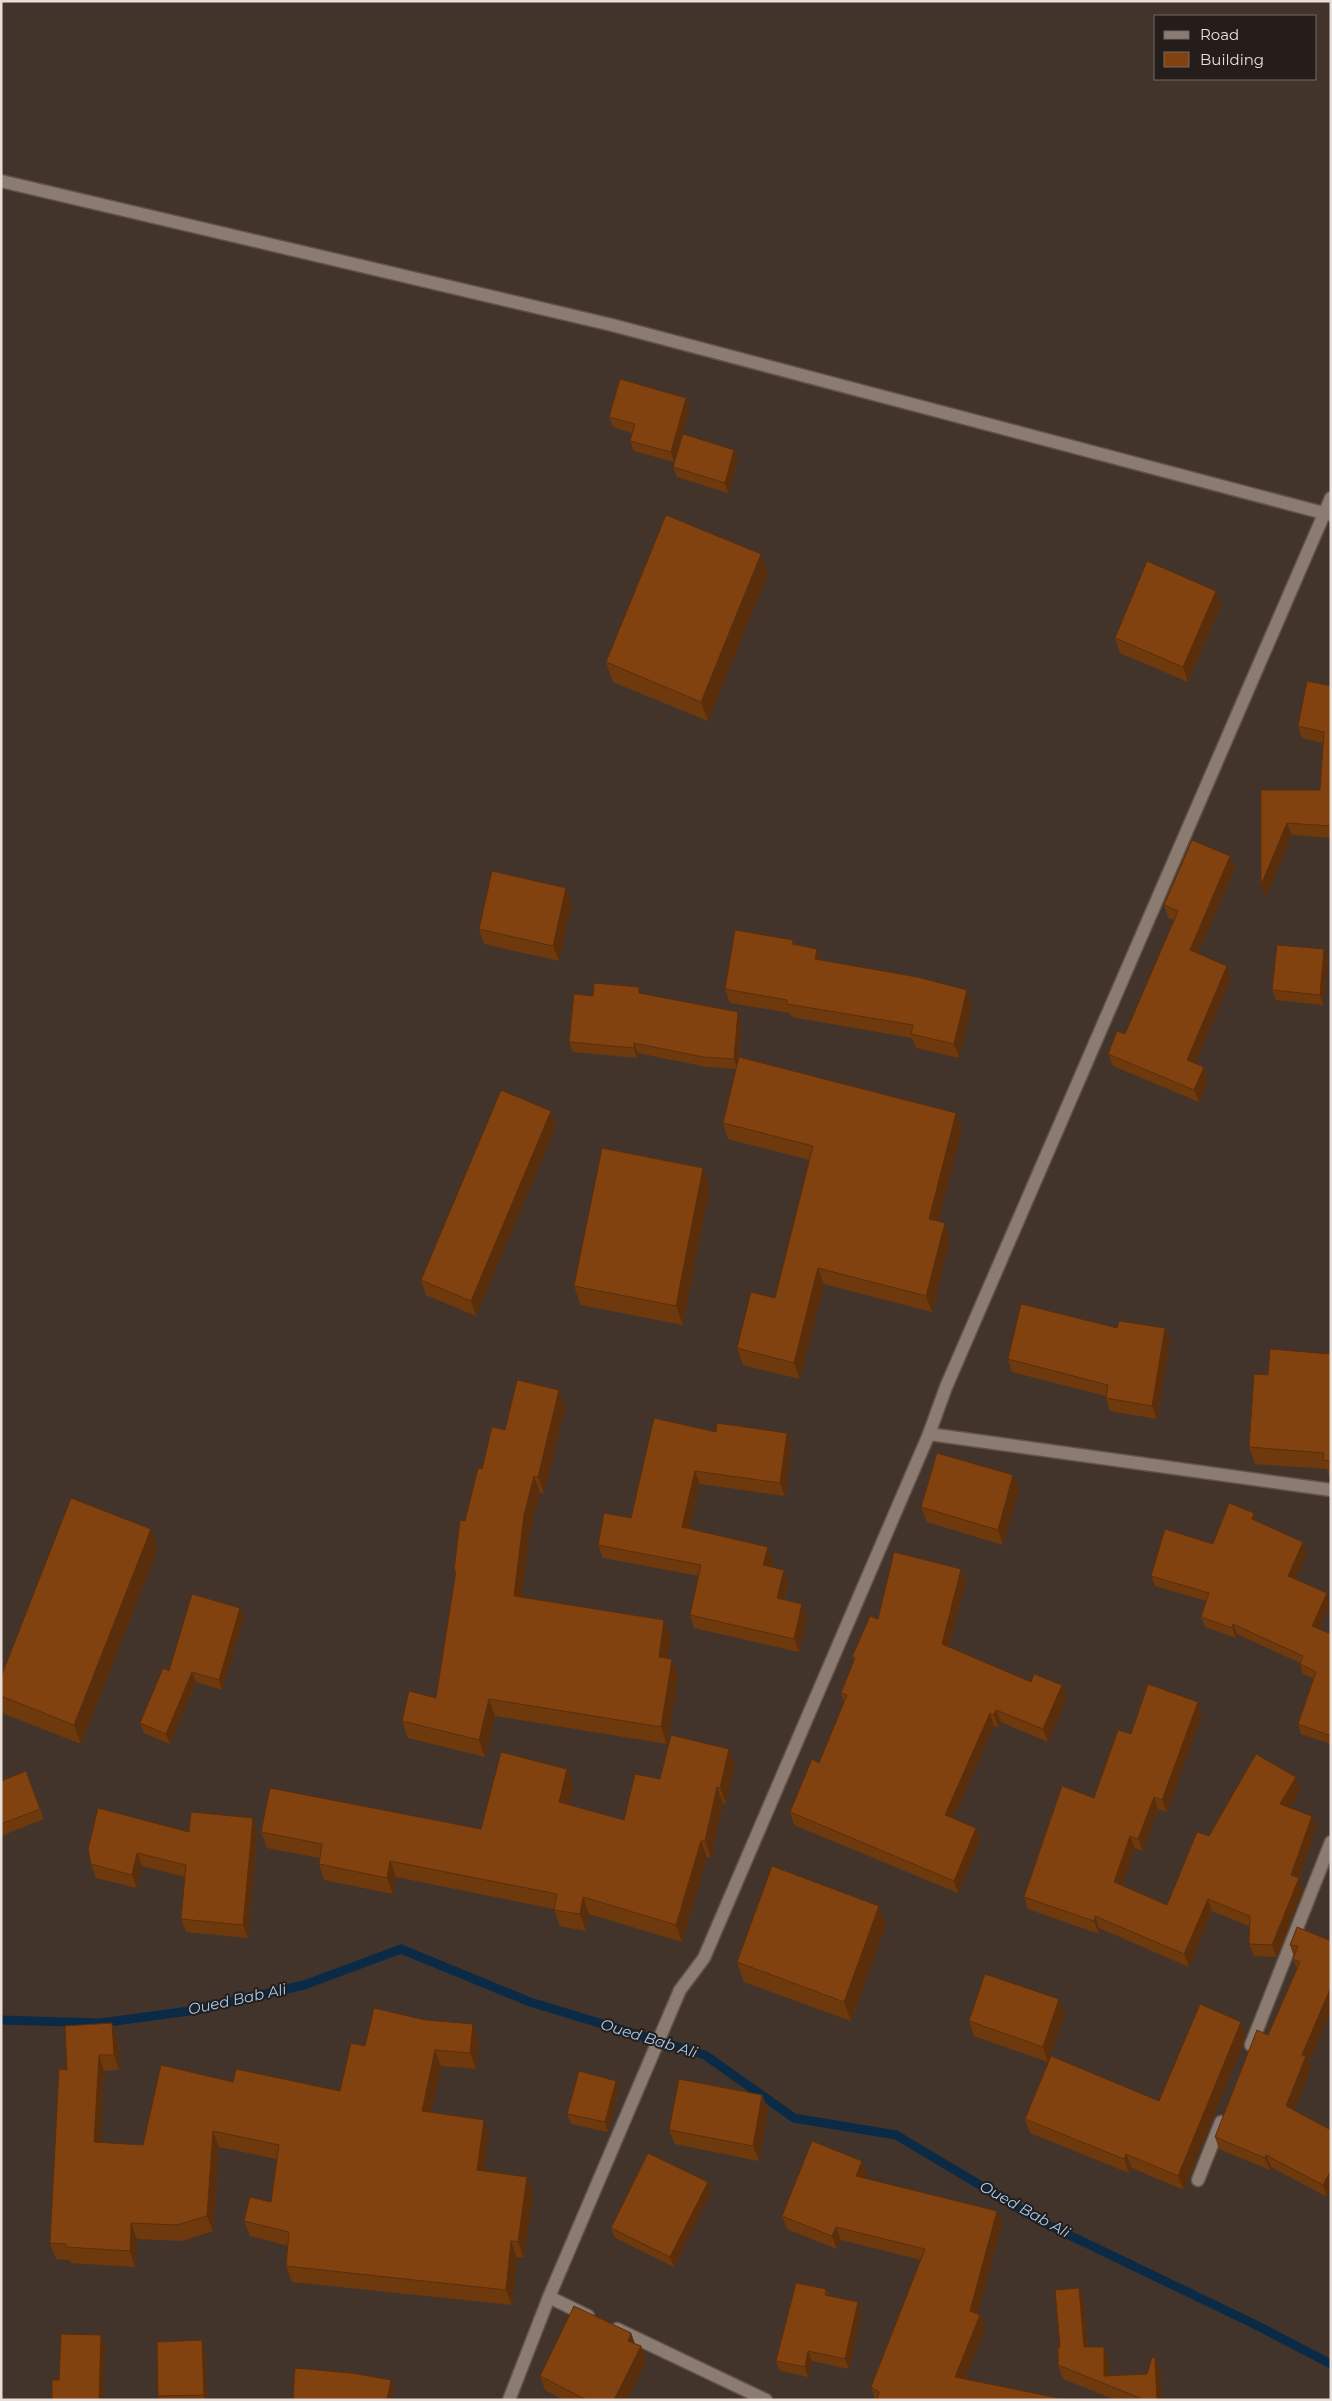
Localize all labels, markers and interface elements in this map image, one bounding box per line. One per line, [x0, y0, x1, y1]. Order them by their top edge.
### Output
legend [1154, 15, 1317, 80]
text: Road [1200, 25, 1239, 44]
text: Building [1200, 50, 1264, 69]
water label: Oued Bab Ali [186, 1979, 289, 2019]
water label: Oued Bab Ali [598, 2014, 701, 2062]
water label: Oued Bab Ali [977, 2176, 1074, 2242]

